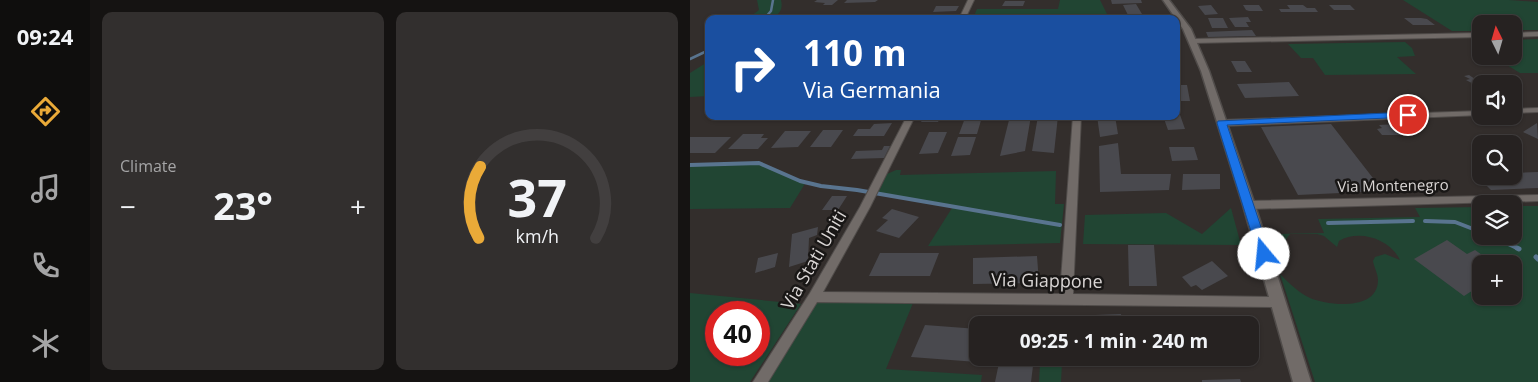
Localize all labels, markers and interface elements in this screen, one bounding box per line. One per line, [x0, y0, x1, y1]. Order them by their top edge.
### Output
north arrow [1472, 15, 1522, 65]
map controls [1472, 15, 1522, 305]
text: 09:24 [17, 21, 73, 51]
text: 110 m [803, 29, 907, 76]
icon: right [720, 35, 785, 100]
text: Via Germania [803, 74, 941, 104]
button: sound [1472, 75, 1522, 125]
icon: directions [28, 94, 63, 129]
pin [1387, 94, 1429, 136]
icon: arrive [1394, 101, 1422, 129]
button: search [1472, 135, 1522, 185]
text: Climate [120, 155, 177, 177]
text: 37 [507, 161, 567, 232]
icon: music [28, 171, 63, 206]
street label: Via Montenegro [1337, 174, 1449, 196]
text: 23° [213, 179, 273, 231]
text: − [120, 187, 136, 225]
text: + [350, 187, 366, 225]
button: layers [1472, 195, 1522, 245]
street label: Via Stati Uniti [775, 205, 851, 314]
text: km/h [515, 224, 559, 248]
position arrow [1237, 227, 1289, 279]
icon: phone [28, 248, 63, 283]
button: + [1472, 255, 1522, 305]
street label: Via Giappone [991, 267, 1103, 293]
speed limit sign: 40 [705, 301, 770, 366]
icon: climate [28, 326, 63, 361]
text: 09:25 · 1 min · 240 m [1020, 328, 1208, 354]

